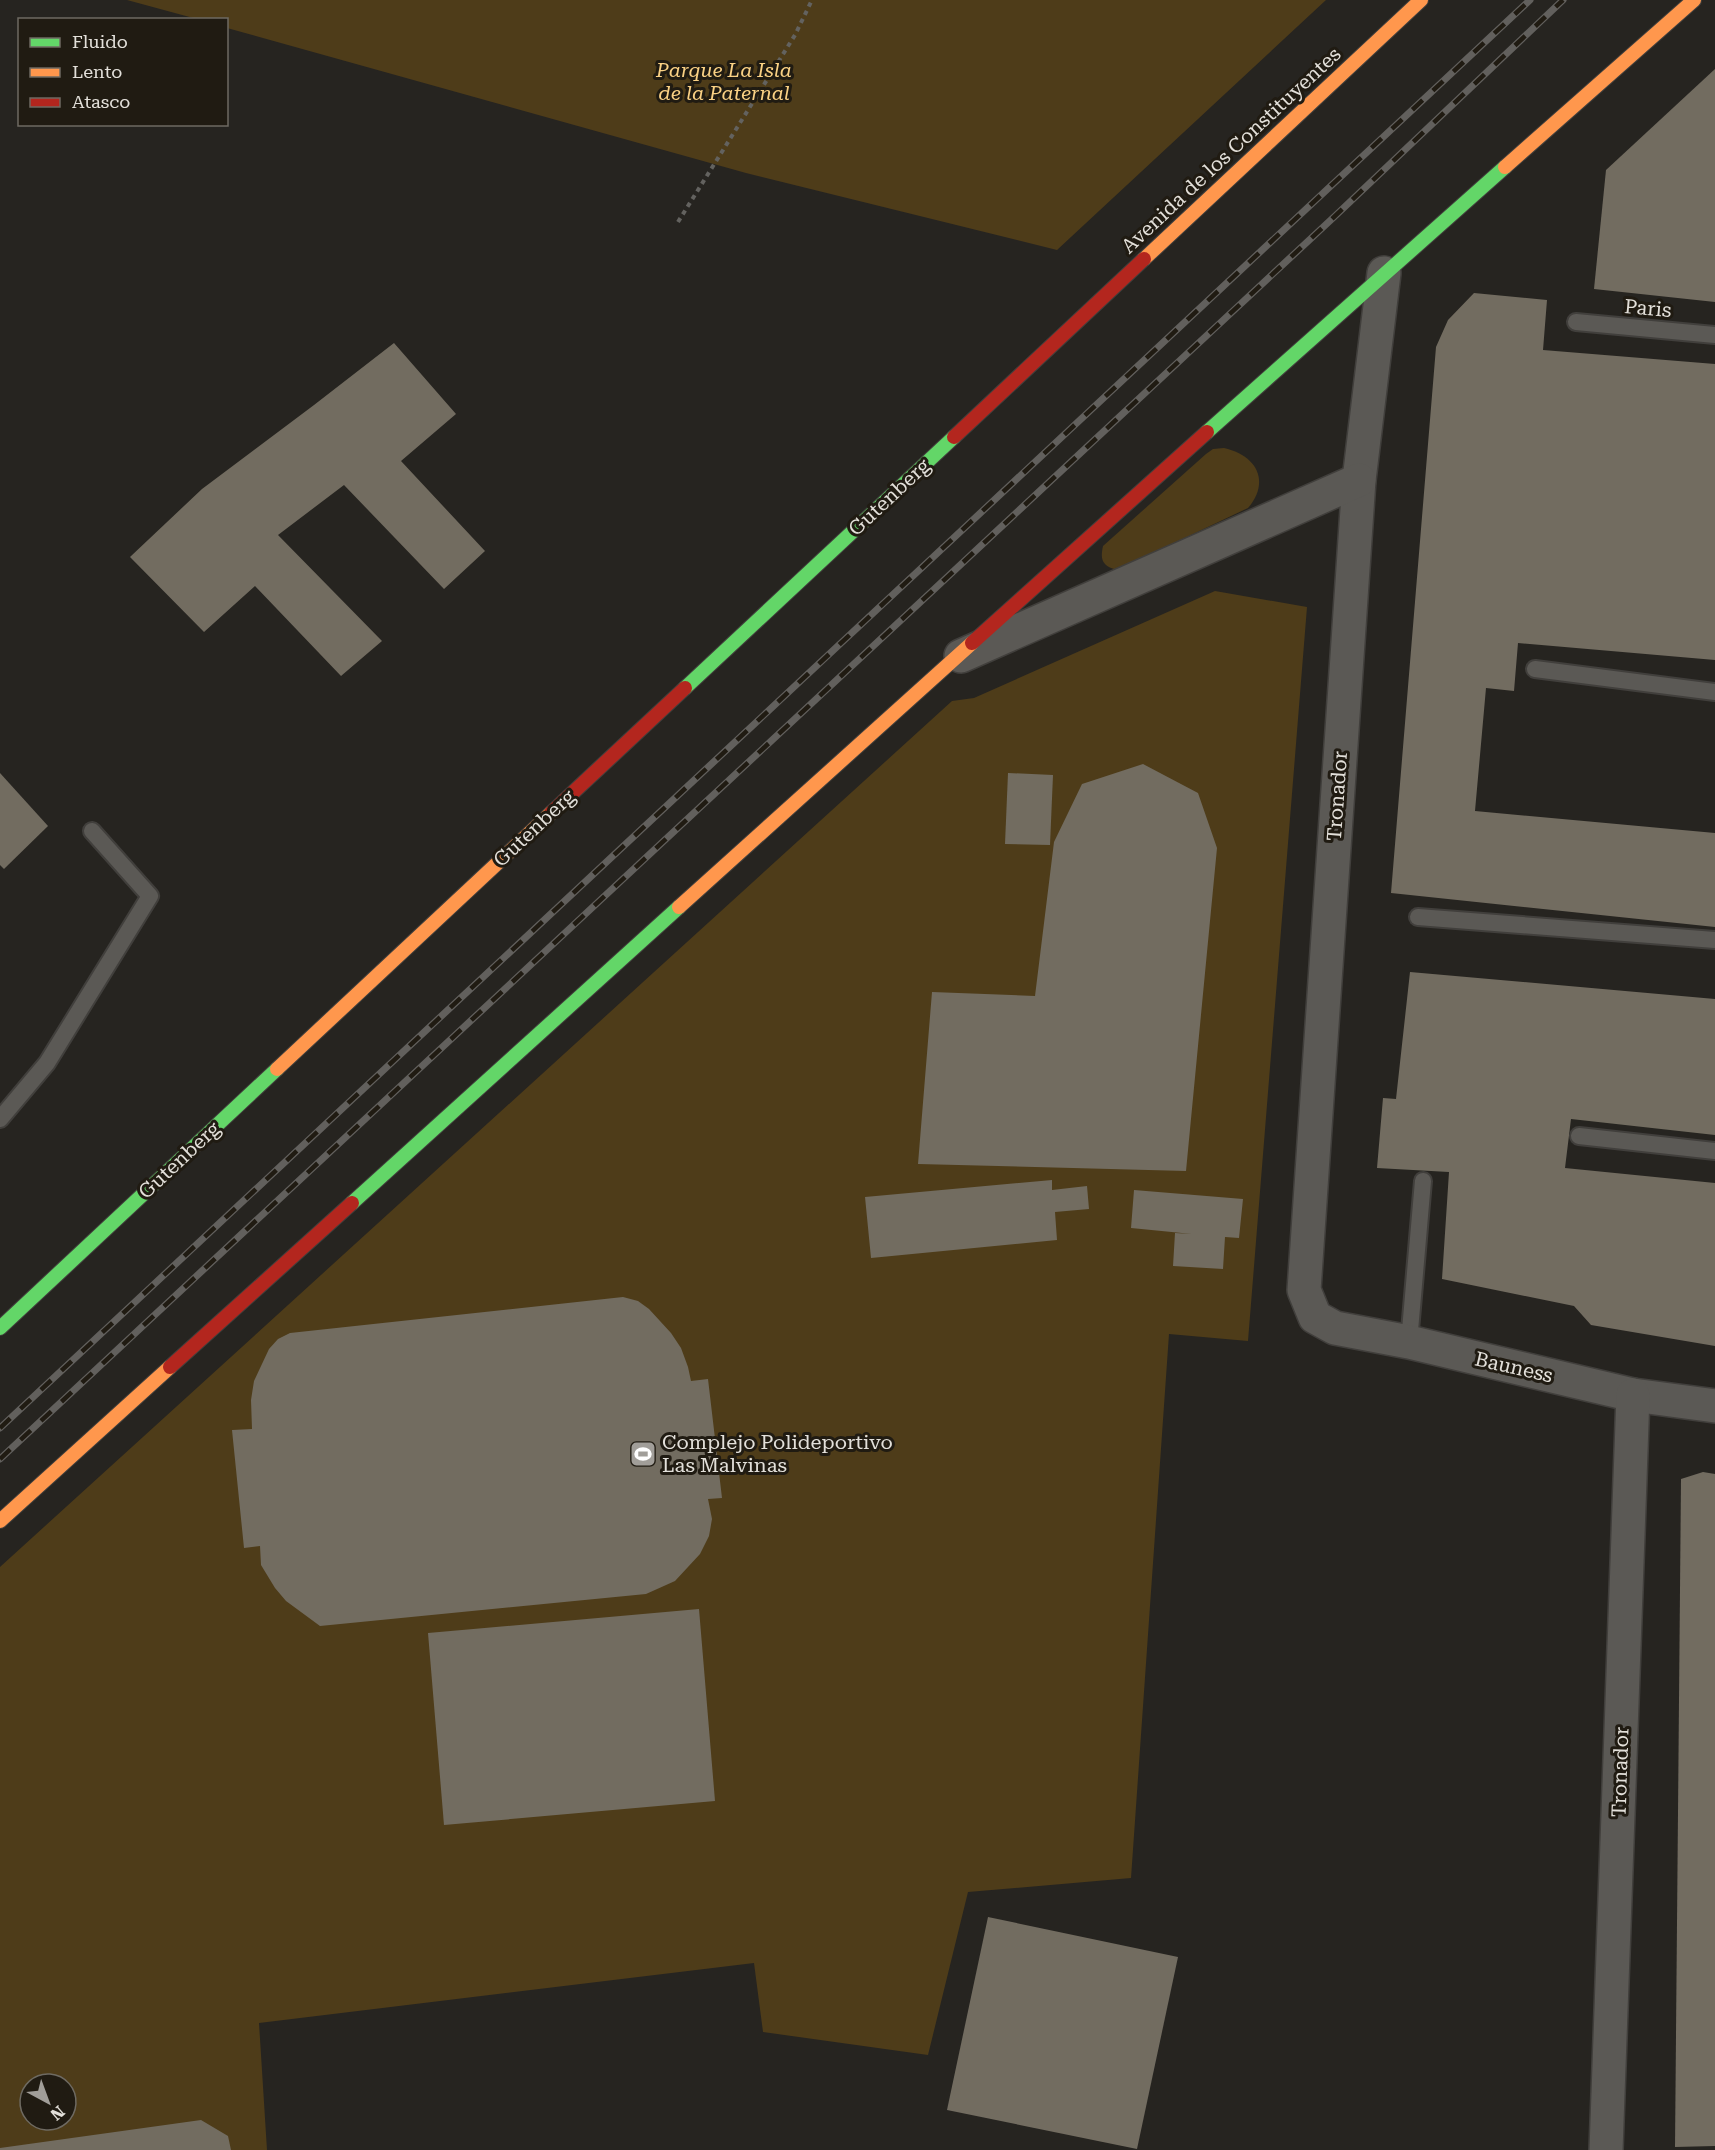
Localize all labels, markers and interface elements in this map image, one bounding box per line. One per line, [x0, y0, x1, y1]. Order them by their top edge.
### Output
legend [18, 18, 228, 126]
text: Fluido [72, 31, 128, 52]
street label: Avenida de los Constituyentes [1116, 42, 1346, 258]
park label: Parque La Isla de la Paternal [655, 58, 792, 105]
text: Lento [72, 61, 122, 82]
text: Atasco [72, 91, 130, 112]
street label: Paris [1623, 294, 1673, 322]
street label: Gutenberg [843, 453, 935, 541]
street label: Tronador [1322, 750, 1352, 842]
street label: Gutenberg [488, 784, 580, 872]
street label: Gutenberg [133, 1116, 225, 1204]
street label: Bauness [1473, 1346, 1555, 1388]
place label: Complejo Polideportivo Las Malvinas [662, 1430, 893, 1477]
sports icon: Complejo Polideportivo Las Malvinas [628, 1439, 658, 1469]
street label: Tronador [1606, 1726, 1634, 1818]
north arrow [18, 2072, 78, 2132]
text: N [47, 2102, 68, 2124]

